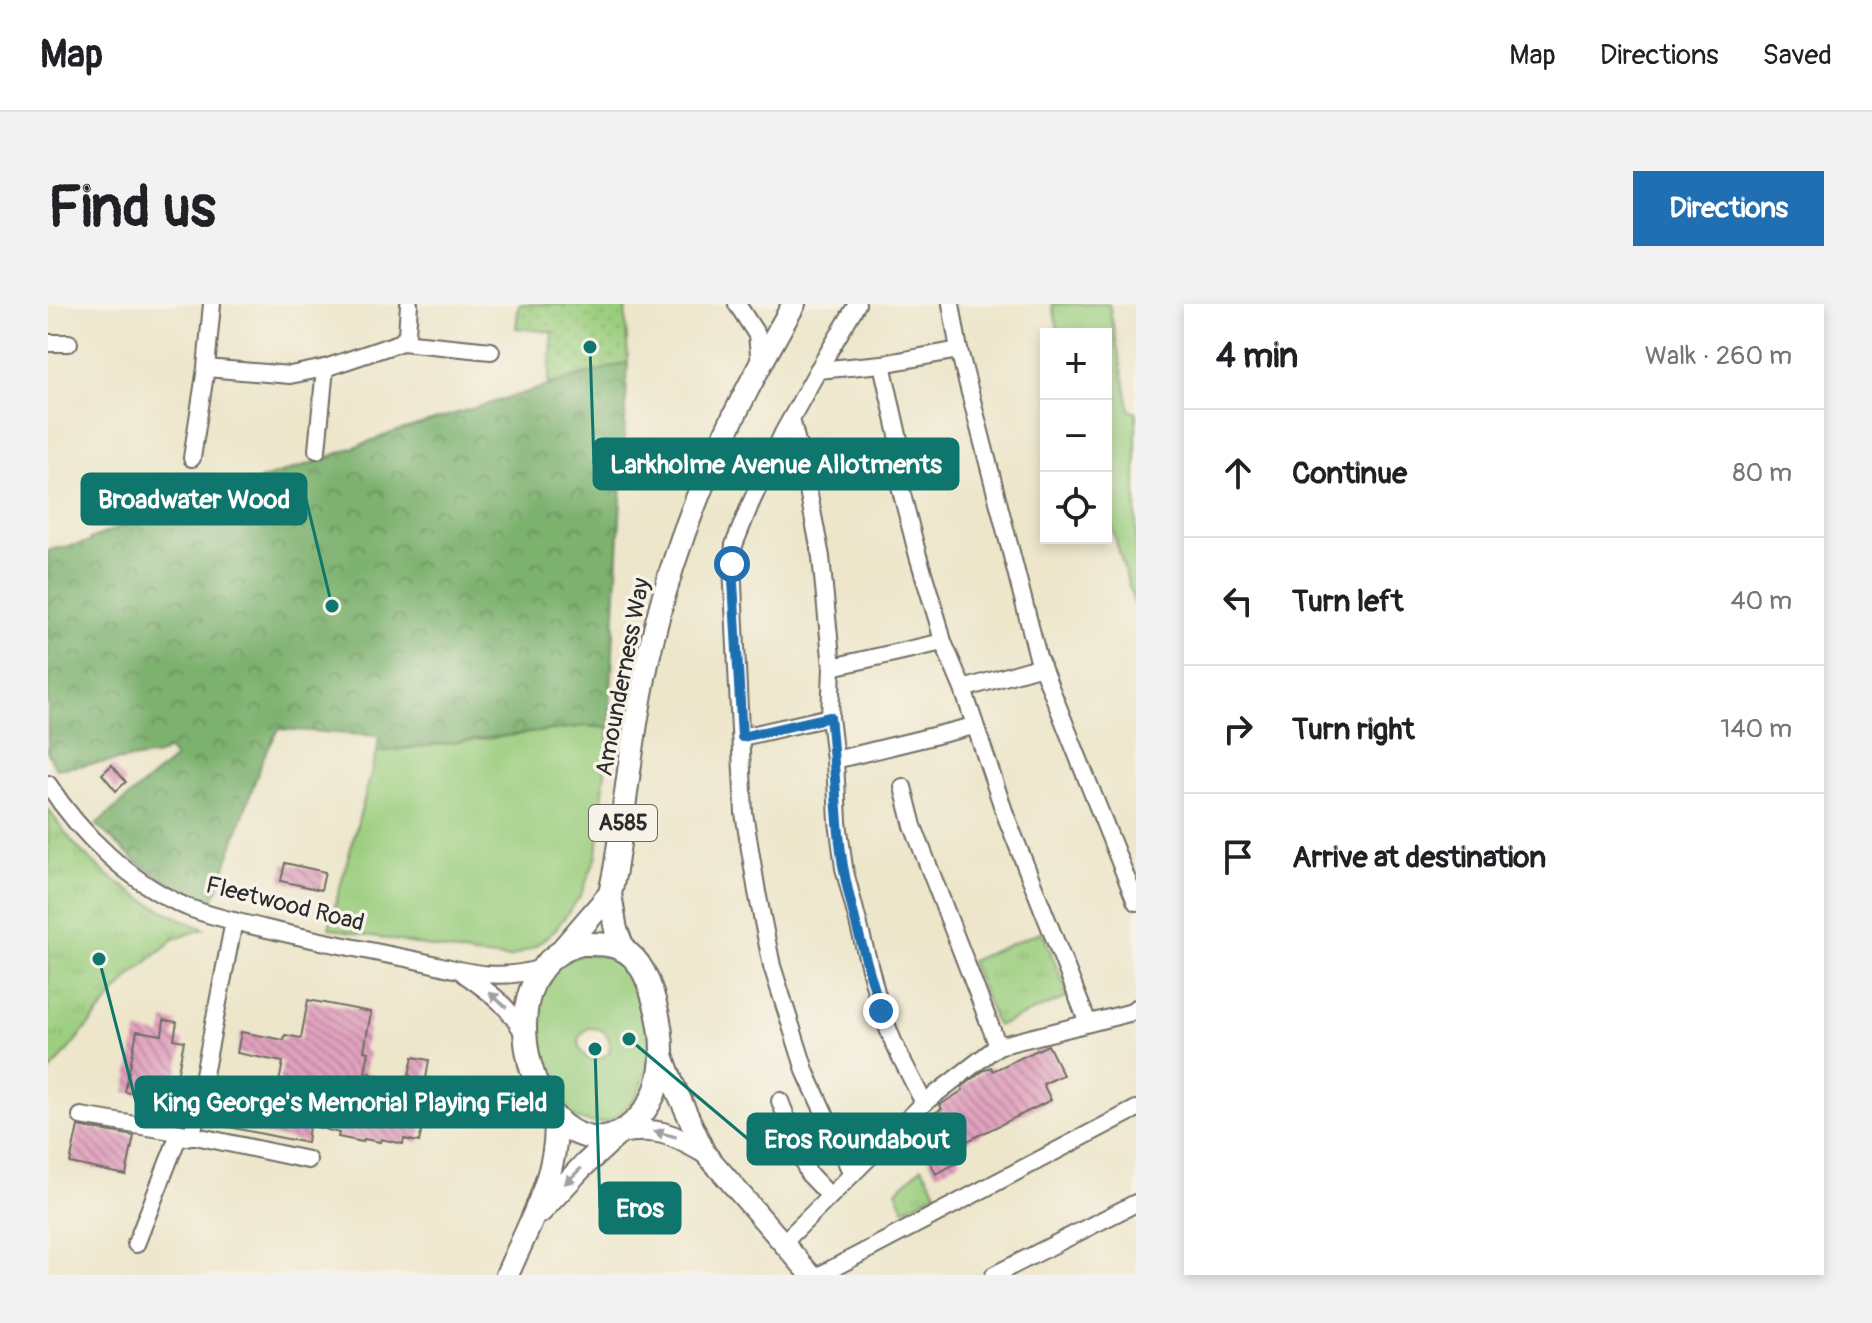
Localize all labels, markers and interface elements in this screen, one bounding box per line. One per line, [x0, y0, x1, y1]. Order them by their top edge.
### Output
text: Map [40, 31, 103, 79]
text: Map [1509, 38, 1556, 73]
text: Directions [1600, 38, 1719, 73]
text: Saved [1763, 38, 1832, 73]
button: Directions [1633, 171, 1824, 246]
text: Find us [48, 174, 216, 243]
map controls [1040, 328, 1112, 544]
button: + [1040, 328, 1112, 400]
text: 4 min [1216, 335, 1298, 378]
text: Walk · 260 m [1645, 340, 1792, 372]
button: − [1040, 400, 1112, 472]
callout: Larkholme Avenue Allotments [594, 439, 958, 489]
text: Larkholme Avenue Allotments [610, 449, 942, 481]
icon: ahead [1216, 451, 1260, 495]
text: Continue [1292, 455, 1407, 492]
text: 80 m [1732, 457, 1792, 489]
button: locate [1040, 472, 1112, 544]
callout: Broadwater Wood [82, 474, 306, 524]
text: Broadwater Wood [98, 484, 290, 516]
route start [714, 546, 750, 582]
street label: Amounderness Way [590, 575, 656, 779]
icon: left [1216, 579, 1260, 623]
text: Turn left [1292, 583, 1403, 620]
text: 40 m [1730, 585, 1792, 617]
icon: right [1216, 707, 1260, 751]
text: Turn right [1292, 711, 1415, 748]
text: 140 m [1720, 713, 1792, 745]
road number: A585 [589, 805, 657, 841]
icon: arrive [1216, 835, 1260, 879]
text: Arrive at destination [1292, 839, 1546, 876]
street label: Fleetwood Road [203, 870, 367, 938]
one-way arrow [489, 992, 508, 1010]
route end [863, 993, 899, 1029]
callout: King George's Memorial Playing Field [136, 1077, 563, 1127]
text: King George's Memorial Playing Field [153, 1087, 547, 1119]
callout: Eros Roundabout [748, 1114, 965, 1164]
text: Eros Roundabout [764, 1124, 950, 1156]
one-way arrow [652, 1128, 677, 1140]
one-way arrow [564, 1166, 583, 1184]
callout: Eros [600, 1183, 680, 1233]
text: Eros [616, 1193, 664, 1225]

